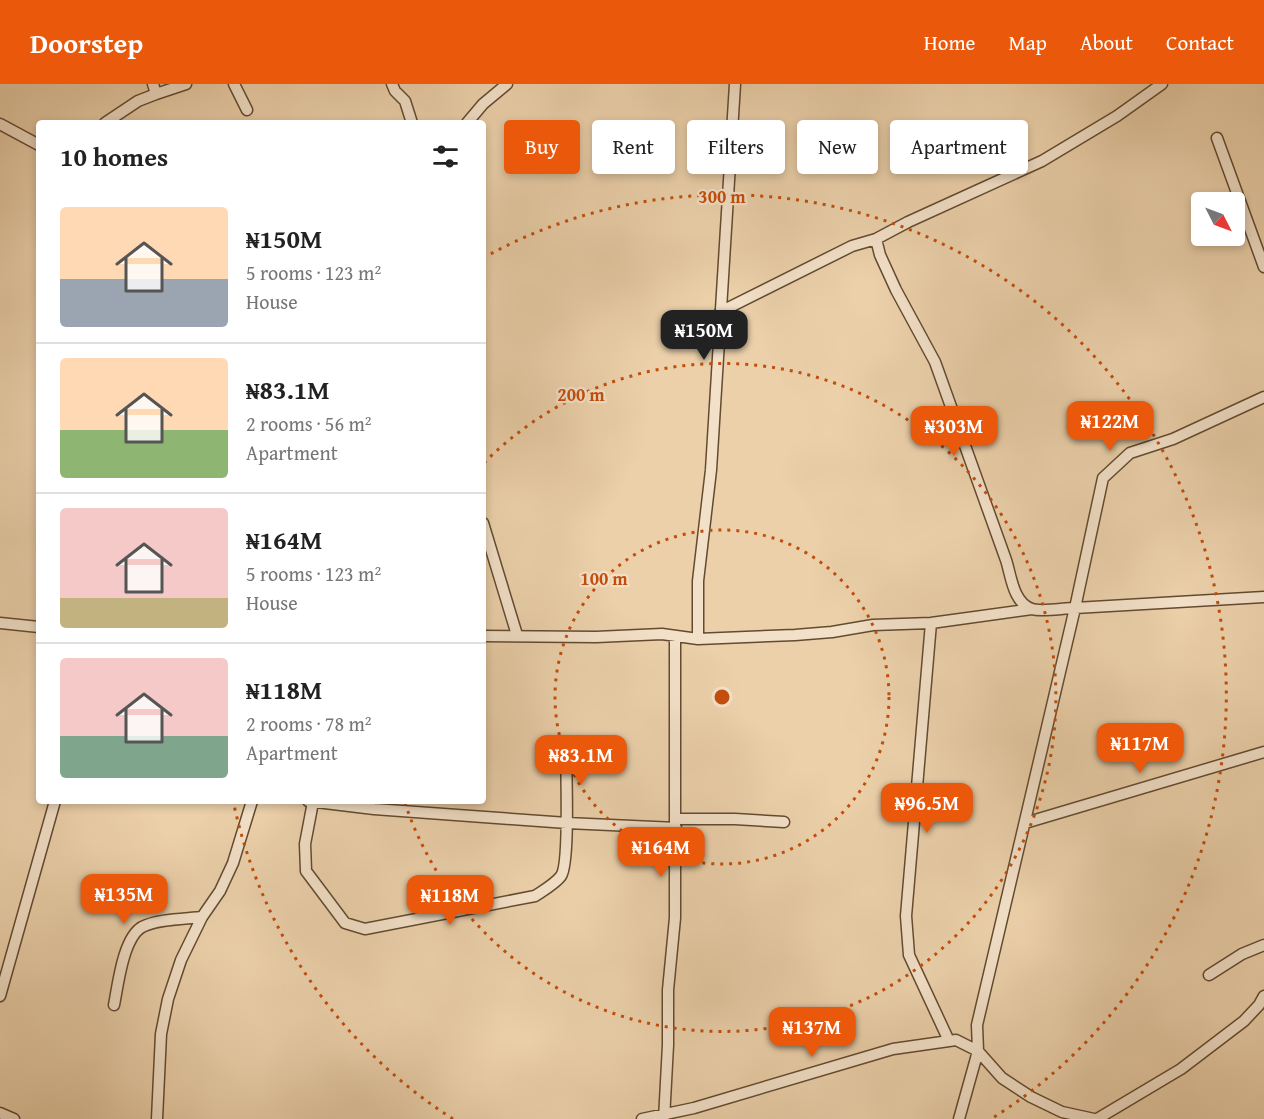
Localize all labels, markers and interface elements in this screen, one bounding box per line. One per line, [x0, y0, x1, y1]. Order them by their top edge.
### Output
text: Doorstep [30, 22, 143, 63]
text: Home [924, 27, 975, 58]
text: Map [1008, 27, 1047, 58]
text: About [1080, 27, 1133, 58]
text: Contact [1166, 27, 1234, 58]
chip: Buy [504, 120, 580, 174]
chip: Rent [592, 120, 675, 174]
chip: Filters [687, 120, 785, 174]
chip: New [797, 120, 878, 174]
chip: Apartment [890, 120, 1028, 174]
text: 10 homes [60, 137, 168, 176]
icon: filters [429, 140, 462, 173]
text: 300 m [698, 183, 746, 210]
north arrow [1191, 192, 1245, 246]
map controls [1191, 192, 1245, 246]
text: ₦150M [246, 219, 322, 258]
icon: home [108, 231, 180, 303]
text: 5 rooms · 123 m² [246, 258, 381, 287]
text: House [246, 287, 298, 316]
pin: ₦150M [662, 310, 746, 361]
text: ₦150M [675, 315, 733, 344]
text: ₦83.1M [246, 370, 330, 409]
text: 200 m [557, 381, 605, 408]
icon: home [108, 382, 180, 454]
pin: ₦122M [1068, 401, 1152, 452]
pin: ₦303M [912, 406, 996, 457]
text: ₦122M [1081, 406, 1139, 435]
text: 2 rooms · 56 m² [246, 409, 372, 438]
text: ₦303M [925, 411, 983, 440]
text: Apartment [246, 438, 338, 467]
text: ₦164M [246, 520, 322, 559]
icon: home [108, 532, 180, 604]
text: 5 rooms · 123 m² [246, 559, 381, 588]
text: 100 m [580, 565, 628, 592]
text: House [246, 588, 298, 617]
text: ₦118M [246, 670, 322, 709]
icon: home [108, 682, 180, 754]
centre of rings [712, 687, 732, 707]
text: 2 rooms · 78 m² [246, 709, 372, 738]
pin: ₦117M [1098, 723, 1182, 774]
text: ₦117M [1111, 728, 1169, 757]
pin: ₦83.1M [532, 735, 630, 786]
text: Apartment [246, 738, 338, 767]
text: ₦83.1M [549, 740, 613, 769]
pin: ₦96.5M [878, 783, 976, 834]
text: ₦96.5M [895, 788, 959, 817]
pin: ₦164M [619, 827, 703, 878]
text: ₦164M [632, 832, 690, 861]
pin: ₦135M [82, 874, 166, 925]
pin: ₦118M [408, 875, 492, 926]
text: ₦135M [95, 879, 153, 908]
text: ₦118M [421, 880, 479, 909]
pin: ₦137M [770, 1007, 854, 1058]
text: ₦137M [783, 1012, 841, 1041]

